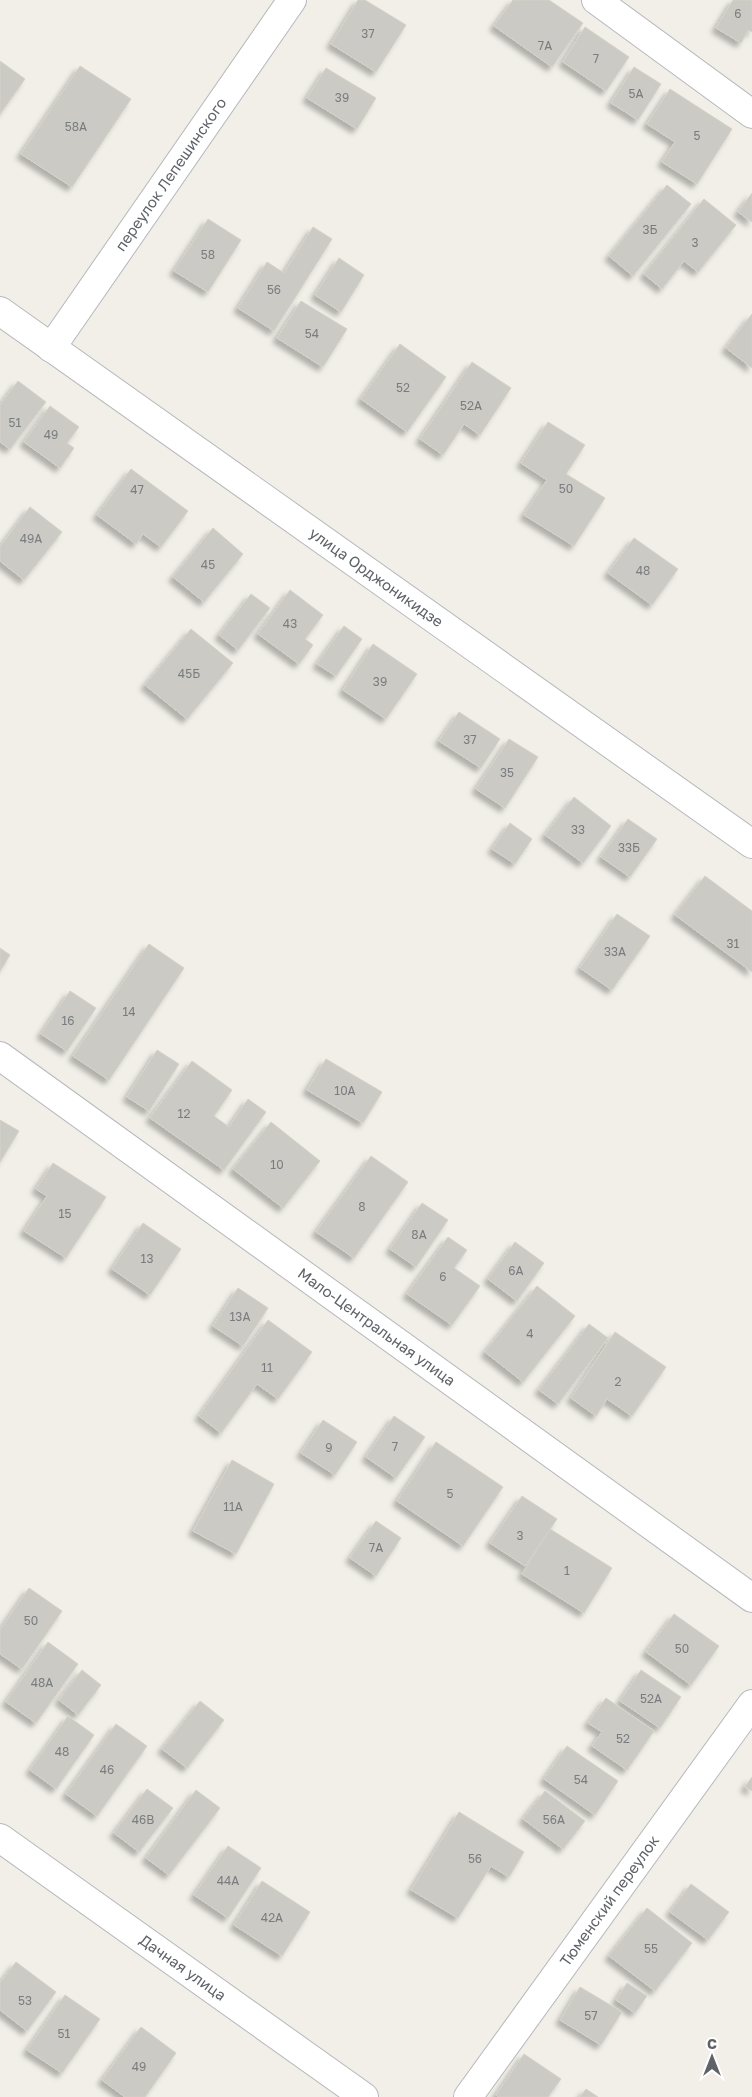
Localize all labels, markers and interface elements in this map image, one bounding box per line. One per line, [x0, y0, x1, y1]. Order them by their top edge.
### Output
house number: 6 [734, 6, 742, 21]
house number: 37 [361, 26, 375, 41]
house number: 7А [538, 38, 552, 53]
house number: 7 [593, 51, 599, 66]
house number: 5А [628, 86, 644, 101]
house number: 39 [335, 90, 349, 105]
street label: переулок Лепешинского [111, 94, 230, 254]
house number: 58А [65, 119, 87, 134]
house number: 5 [694, 128, 701, 143]
house number: 3Б [642, 222, 658, 237]
house number: 3 [691, 235, 699, 250]
house number: 58 [201, 247, 215, 262]
house number: 56 [267, 282, 281, 297]
house number: 54 [305, 326, 319, 341]
house number: 52 [396, 380, 410, 395]
house number: 52А [460, 398, 482, 413]
house number: 51 [9, 415, 22, 430]
house number: 49 [44, 427, 58, 442]
house number: 50 [559, 481, 573, 496]
house number: 47 [130, 482, 144, 497]
street label: улица Орджоникидзе [306, 523, 447, 630]
house number: 49А [20, 531, 42, 546]
house number: 45 [201, 557, 215, 572]
house number: 48 [636, 563, 650, 578]
house number: 43 [283, 616, 297, 631]
house number: 45Б [178, 666, 200, 681]
house number: 39 [373, 674, 387, 689]
house number: 37 [463, 732, 477, 747]
house number: 35 [500, 765, 514, 780]
house number: 33 [571, 822, 585, 837]
house number: 33Б [618, 840, 640, 855]
house number: 31 [727, 936, 740, 951]
house number: 33А [604, 944, 626, 959]
house number: 14 [122, 1004, 136, 1019]
house number: 16 [61, 1013, 75, 1028]
house number: 10А [334, 1083, 356, 1098]
house number: 12 [178, 1106, 190, 1121]
house number: 10 [270, 1157, 284, 1172]
house number: 8 [358, 1199, 366, 1214]
house number: 15 [59, 1206, 71, 1221]
house number: 8А [411, 1227, 427, 1242]
house number: 13 [141, 1251, 153, 1266]
house number: 6А [508, 1263, 524, 1278]
street label: Мало-Центральная улица [295, 1264, 459, 1389]
house number: 6 [439, 1269, 447, 1284]
house number: 13А [230, 1309, 250, 1324]
house number: 4 [526, 1326, 534, 1341]
house number: 11 [261, 1360, 273, 1375]
house number: 2 [615, 1374, 622, 1389]
house number: 7 [392, 1439, 398, 1454]
house number: 9 [325, 1440, 333, 1455]
house number: 5 [447, 1486, 454, 1501]
house number: 11А [223, 1499, 243, 1514]
house number: 3 [516, 1528, 524, 1543]
house number: 7А [369, 1540, 383, 1555]
house number: 1 [564, 1563, 570, 1578]
house number: 50 [24, 1613, 38, 1628]
house number: 50 [675, 1641, 689, 1656]
house number: 48А [31, 1675, 53, 1690]
house number: 52А [640, 1691, 662, 1706]
house number: 52 [616, 1731, 630, 1746]
house number: 48 [55, 1744, 69, 1759]
house number: 46 [100, 1762, 114, 1777]
house number: 54 [574, 1772, 588, 1787]
house number: 46В [132, 1812, 154, 1827]
house number: 56А [543, 1812, 565, 1827]
street label: Тюменский переулок [556, 1831, 662, 1969]
house number: 56 [468, 1851, 482, 1866]
house number: 44А [217, 1873, 239, 1888]
house number: 42А [261, 1910, 283, 1925]
street label: Дачная улица [136, 1930, 230, 2004]
house number: 55 [644, 1941, 658, 1956]
house number: 53 [18, 1993, 32, 2008]
house number: 57 [584, 2008, 598, 2023]
house number: 51 [58, 2026, 71, 2041]
north arrow [687, 2032, 737, 2082]
text: С [707, 2035, 717, 2052]
house number: 49 [132, 2059, 146, 2074]

